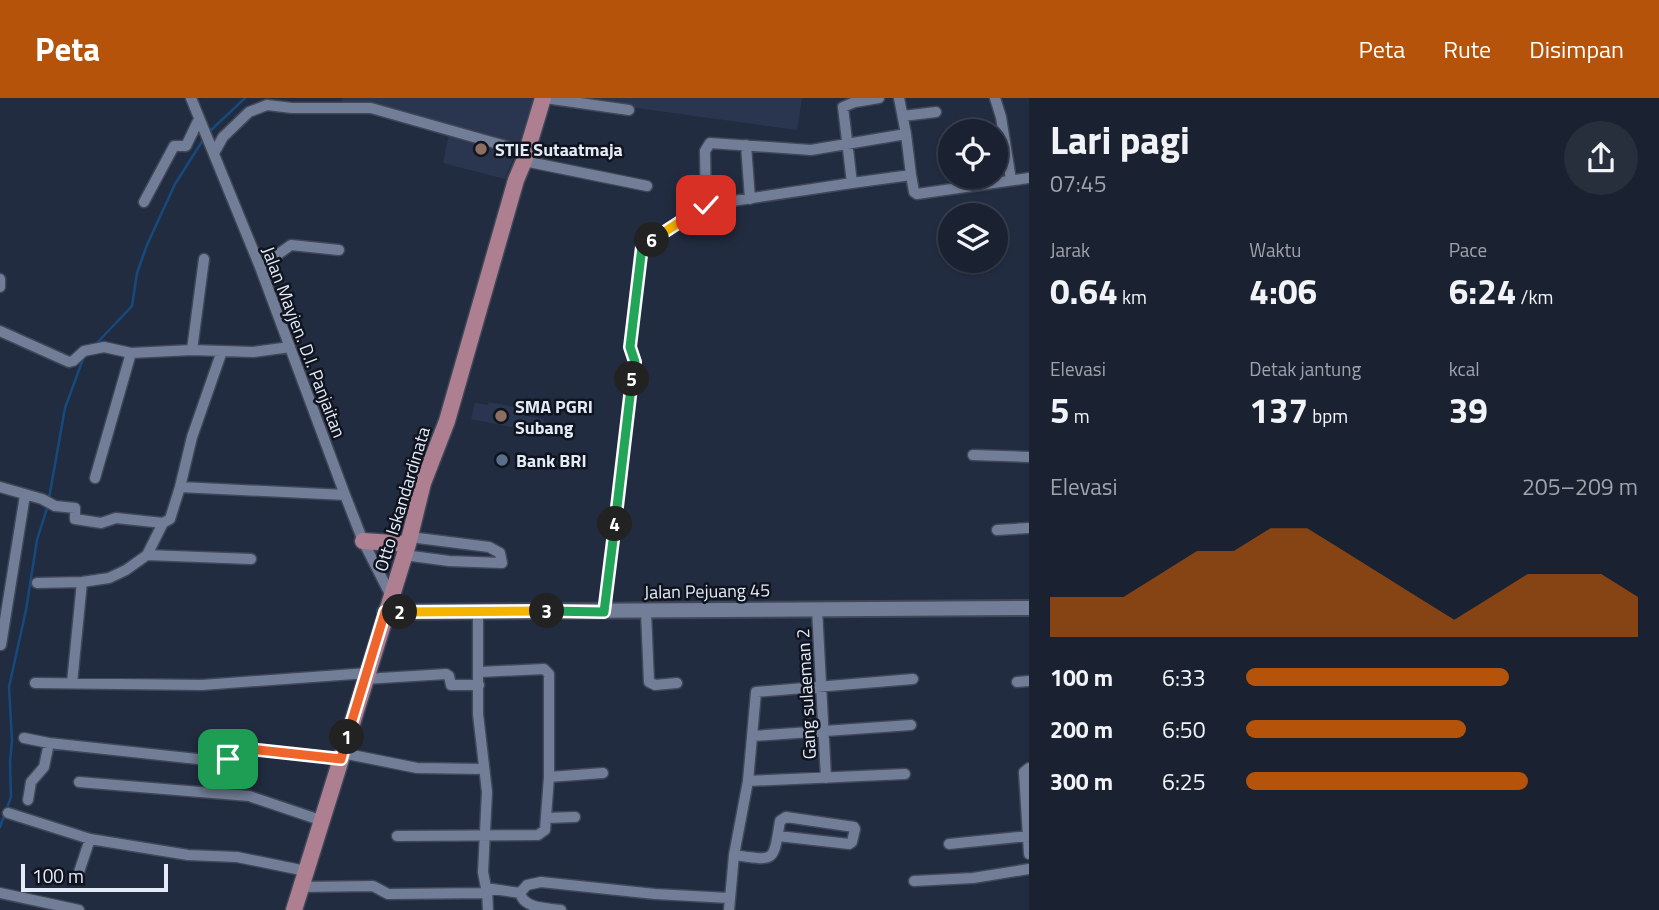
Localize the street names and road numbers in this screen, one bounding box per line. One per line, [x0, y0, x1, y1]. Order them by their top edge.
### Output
street label: Jalan Mayjen. D.I. Panjaitan [255, 242, 353, 442]
street label: Otto Iskandardinata [367, 423, 437, 575]
street label: Jalan Pejuang 45 [644, 576, 770, 606]
street label: Gang sulaeman 2 [789, 628, 823, 760]

